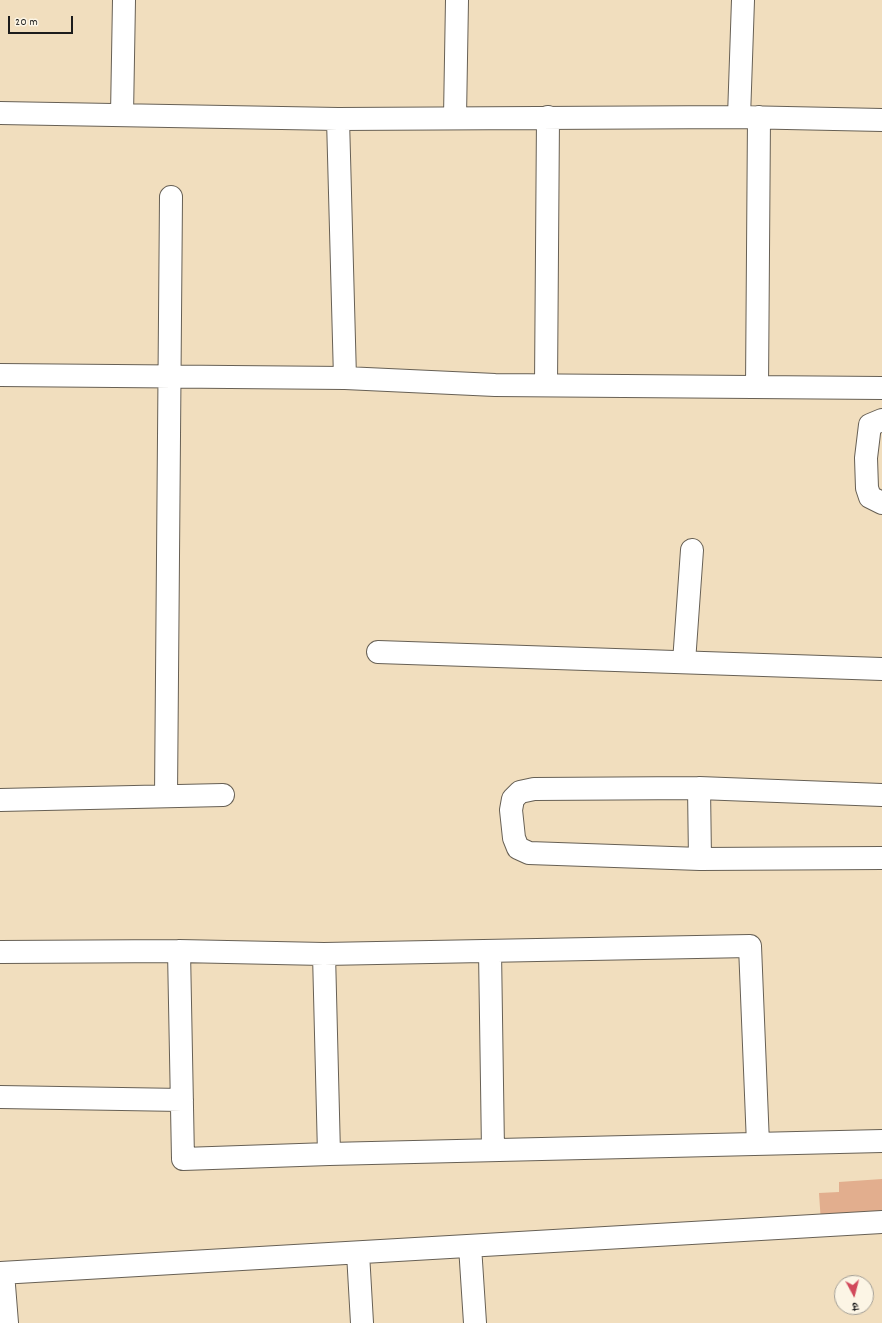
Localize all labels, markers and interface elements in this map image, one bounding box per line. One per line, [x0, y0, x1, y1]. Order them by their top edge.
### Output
scale bar [10, 8, 75, 34]
text: 20 m [15, 14, 38, 31]
north arrow [834, 1275, 874, 1315]
text: उ [851, 1298, 859, 1314]

